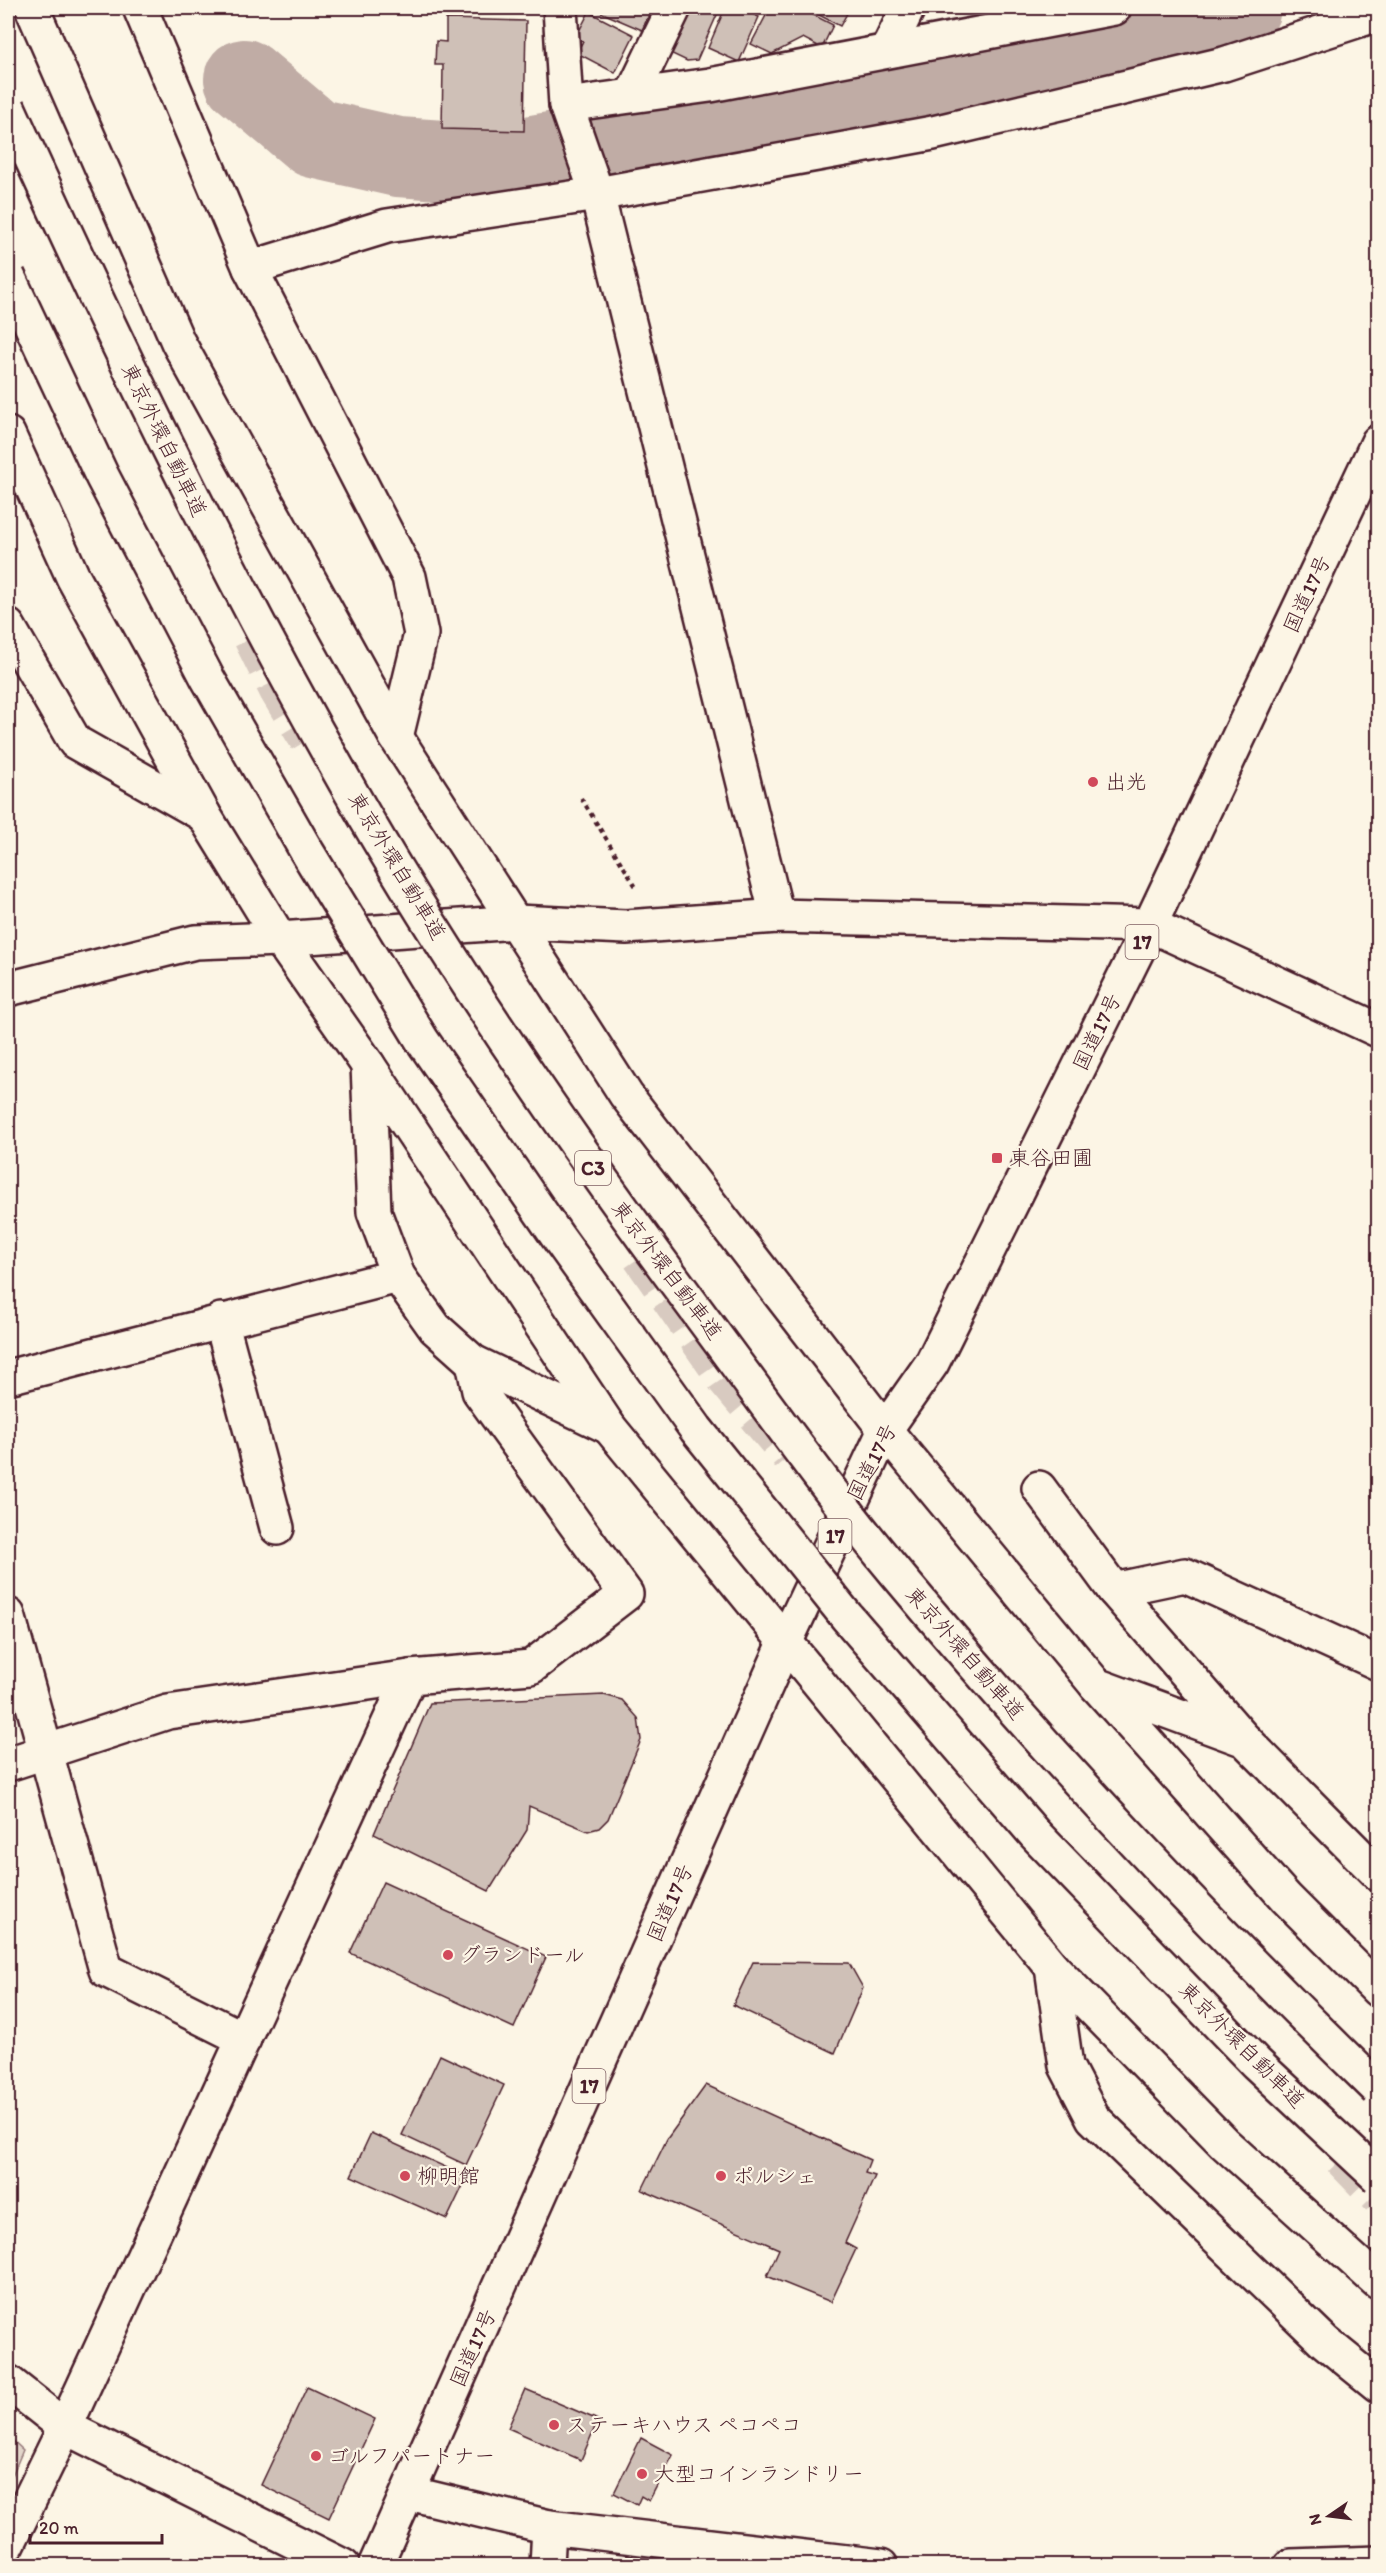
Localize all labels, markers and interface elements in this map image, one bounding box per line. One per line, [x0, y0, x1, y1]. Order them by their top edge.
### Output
street label: 東京外環自動車道 [116, 359, 213, 521]
street label: 国道17号 [1278, 551, 1335, 637]
place label: 出光 [1105, 769, 1147, 794]
marker: 出光 [1086, 775, 1100, 789]
street label: 東京外環自動車道 [343, 787, 451, 944]
road number: 17 [1126, 925, 1158, 959]
street label: 国道17号 [1067, 989, 1126, 1075]
place label: 東谷田圃 [1009, 1145, 1093, 1170]
road number: C3 [575, 1151, 611, 1185]
marker: 東谷田圃 [990, 1151, 1004, 1165]
street label: 東京外環自動車道 [607, 1195, 728, 1344]
street label: 国道17号 [842, 1419, 902, 1505]
road number: 17 [818, 1519, 852, 1553]
street label: 東京外環自動車道 [901, 1581, 1030, 1724]
street label: 国道17号 [641, 1860, 698, 1946]
place label: グランドール [460, 1942, 585, 1967]
marker: グランドール [441, 1948, 455, 1962]
street label: 東京外環自動車道 [1174, 1976, 1311, 2113]
road number: 17 [572, 2069, 606, 2103]
place label: 柳明館 [417, 2163, 480, 2188]
place label: ポルシェ [733, 2163, 817, 2188]
marker: 柳明館 [398, 2169, 412, 2183]
marker: ポルシェ [714, 2169, 728, 2183]
street label: 国道17号 [444, 2305, 501, 2391]
place label: ステーキハウス ペコペコ [566, 2412, 802, 2437]
marker: ステーキハウス ペコペコ [547, 2418, 561, 2432]
place label: ゴルフパートナー [328, 2443, 495, 2468]
marker: ゴルフパートナー [309, 2449, 323, 2463]
place label: 大型コインランドリー [654, 2461, 864, 2486]
marker: 大型コインランドリー [635, 2467, 649, 2481]
north arrow [1299, 2486, 1359, 2546]
scale bar [30, 2507, 162, 2545]
text: N [1304, 2512, 1325, 2527]
text: 20 m [39, 2517, 79, 2539]

